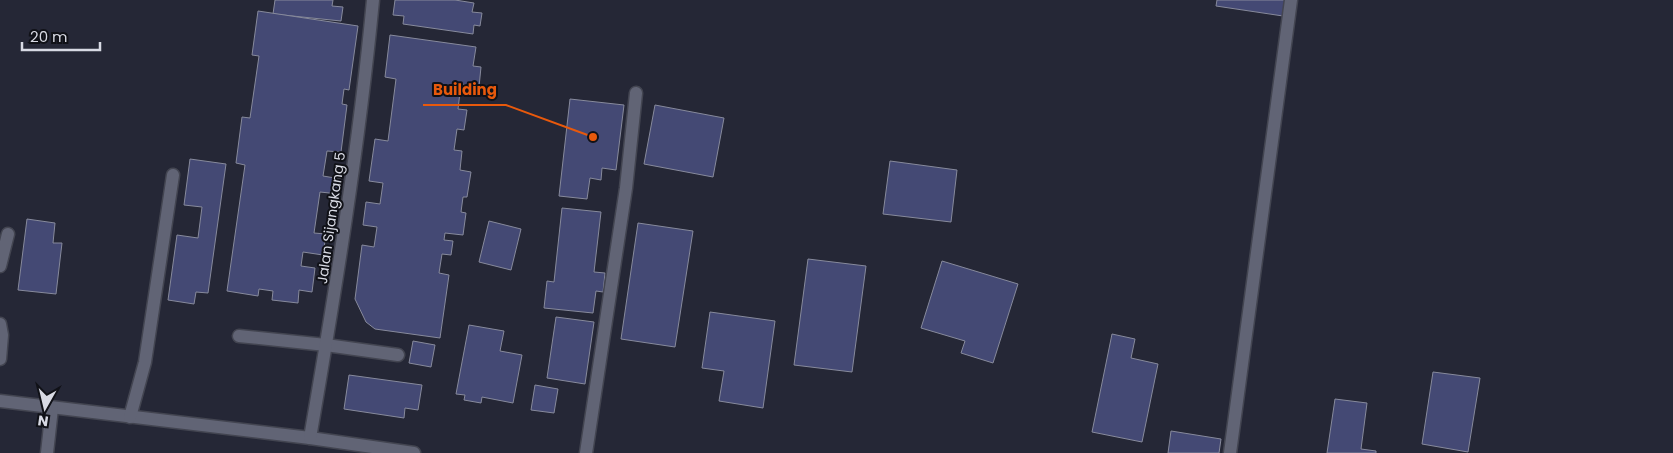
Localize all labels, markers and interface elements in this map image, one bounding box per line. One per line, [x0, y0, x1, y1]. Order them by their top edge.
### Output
scale bar [22, 20, 100, 52]
text: 20 m [30, 26, 68, 47]
callout: Building [423, 75, 506, 105]
text: Building [433, 79, 497, 100]
street label: Jalan Sijangkang 5 [312, 151, 350, 285]
north arrow [20, 383, 70, 433]
text: N [37, 410, 50, 432]

